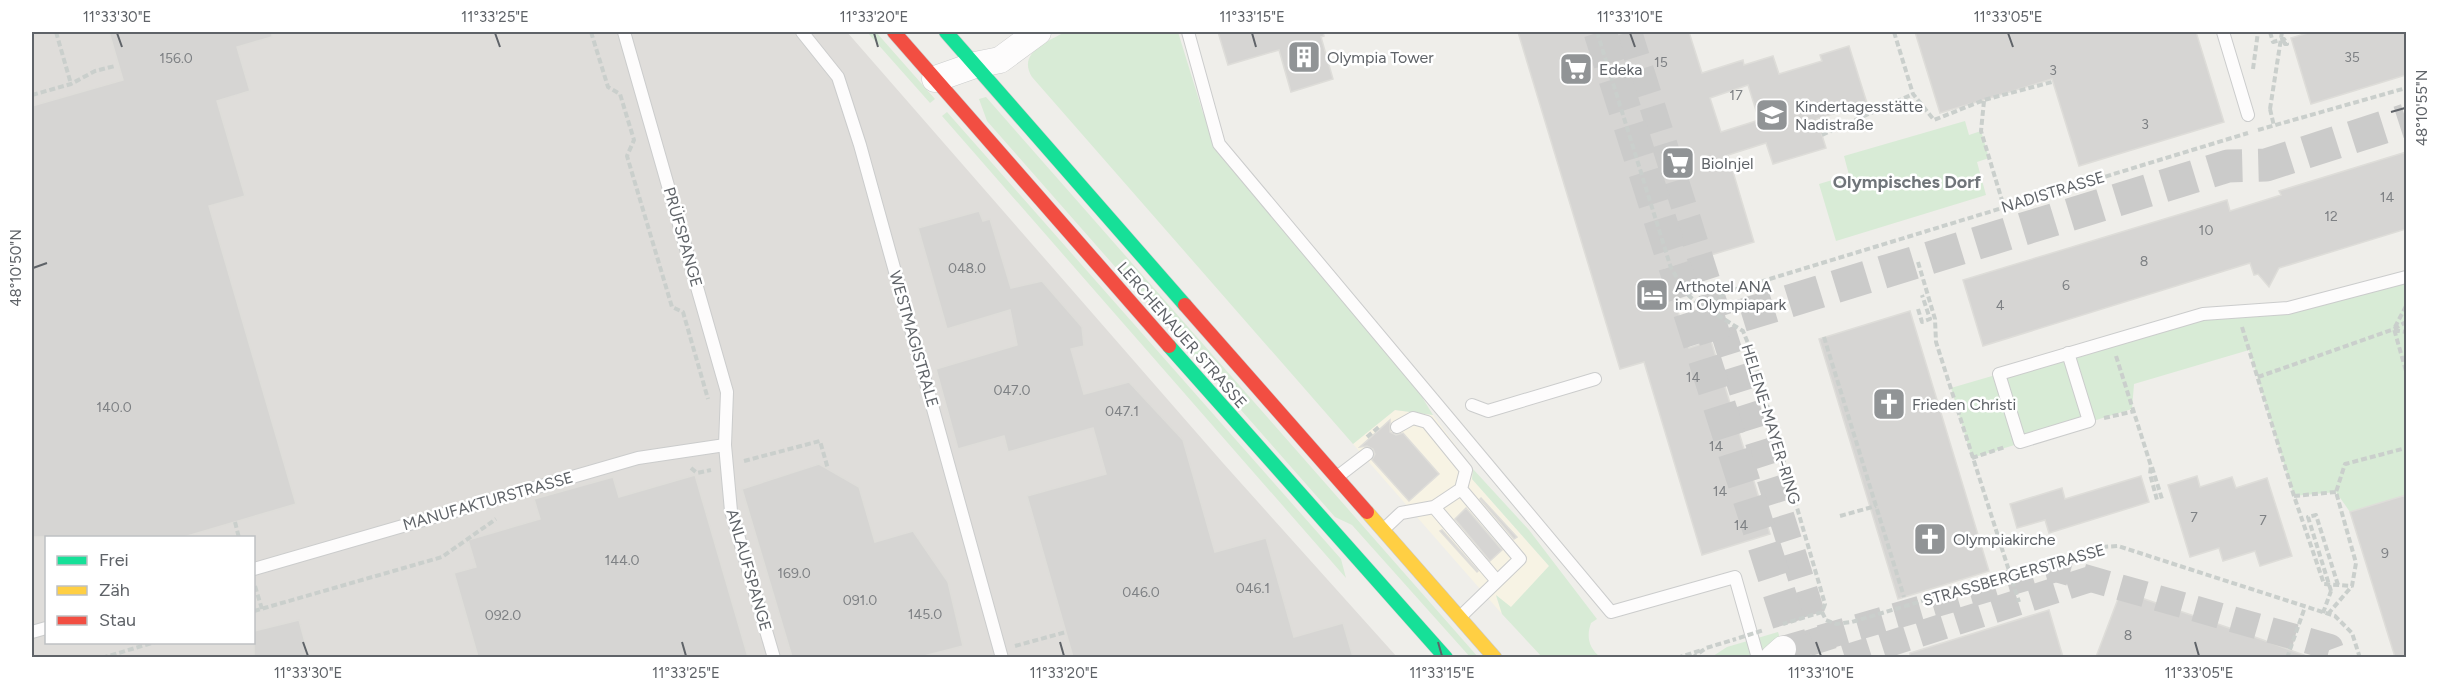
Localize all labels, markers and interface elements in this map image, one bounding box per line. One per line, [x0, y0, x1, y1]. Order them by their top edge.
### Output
text: 11°33'30"E [83, 8, 151, 26]
text: 11°33'25"E [461, 8, 529, 26]
text: 11°33'20"E [840, 8, 908, 26]
text: 11°33'15"E [1219, 8, 1285, 26]
text: 11°33'10"E [1597, 8, 1663, 26]
text: 11°33'05"E [1973, 8, 2043, 26]
building icon: Olympia Tower [1286, 39, 1322, 75]
place label: Olympia Tower [1327, 48, 1434, 67]
house number: 35 [2344, 49, 2360, 66]
house number: 156.0 [159, 50, 193, 67]
supermarket icon: Edeka [1558, 51, 1594, 87]
house number: 15 [1654, 54, 1668, 71]
place label: Edeka [1599, 60, 1642, 79]
house number: 3 [2049, 62, 2057, 79]
text: 48°10'55"N [2413, 70, 2431, 146]
house number: 17 [1729, 87, 1743, 104]
school or university icon: Kindertagesstätte Nadistraße [1754, 97, 1790, 133]
place label: Kindertagesstätte Nadistraße [1795, 97, 1923, 134]
house number: 3 [2141, 116, 2149, 133]
supermarket icon: BioInjel [1660, 145, 1696, 181]
place label: BioInjel [1701, 154, 1754, 173]
street label: NADISTRASSE [1999, 167, 2107, 217]
district label: Olympisches Dorf [1833, 171, 1982, 193]
street label: PRÜFSPANGE [660, 185, 706, 289]
house number: 14 [2380, 189, 2395, 206]
house number: 12 [2324, 208, 2338, 225]
house number: 10 [2199, 222, 2213, 239]
text: 48°10'50"N [7, 229, 25, 307]
house number: 8 [2140, 253, 2148, 270]
street label: LERCHENAUER STRASSE [1113, 258, 1251, 412]
house number: 048.0 [948, 260, 986, 277]
street label: WESTMAGISTRALE [885, 269, 943, 409]
hotel icon: Arthotel ANA im Olympiapark [1634, 277, 1670, 313]
place label: Arthotel ANA im Olympiapark [1675, 277, 1787, 314]
house number: 6 [2062, 277, 2070, 294]
house number: 4 [1996, 297, 2005, 314]
street label: HELENE-MAYER-RING [1738, 341, 1804, 507]
house number: 14 [1686, 369, 1701, 386]
house number: 047.0 [993, 382, 1031, 399]
church icon: Frieden Christi [1871, 386, 1907, 422]
place label: Frieden Christi [1912, 395, 2016, 414]
house number: 140.0 [96, 399, 132, 416]
house number: 047.1 [1105, 403, 1139, 420]
house number: 14 [1709, 438, 1724, 455]
street label: MANUFAKTURSTRASSE [401, 468, 575, 534]
house number: 14 [1713, 483, 1728, 500]
street label: ANLAUFSPANGE [722, 507, 776, 633]
house number: 7 [2190, 509, 2198, 526]
house number: 7 [2259, 512, 2267, 529]
house number: 14 [1734, 517, 1749, 534]
church icon: Olympiakirche [1912, 521, 1948, 557]
place label: Olympiakirche [1953, 530, 2056, 549]
legend [45, 536, 255, 644]
street label: STRASSBERGERSTRASSE [1921, 540, 2107, 610]
house number: 9 [2381, 545, 2389, 562]
text: Frei [99, 549, 129, 571]
house number: 144.0 [604, 552, 640, 569]
house number: 169.0 [777, 565, 811, 582]
text: Zäh [99, 579, 130, 601]
house number: 046.1 [1236, 580, 1270, 597]
house number: 046.0 [1122, 584, 1160, 601]
house number: 091.0 [843, 592, 877, 609]
house number: 145.0 [908, 606, 942, 623]
house number: 092.0 [485, 607, 521, 624]
text: Stau [99, 609, 136, 631]
house number: 8 [2124, 627, 2132, 644]
text: 11°33'30"E [274, 664, 342, 682]
text: 11°33'25"E [652, 664, 720, 682]
text: 11°33'20"E [1030, 664, 1098, 682]
text: 11°33'15"E [1409, 664, 1475, 682]
text: 11°33'10"E [1788, 664, 1854, 682]
text: 11°33'05"E [2164, 664, 2234, 682]

